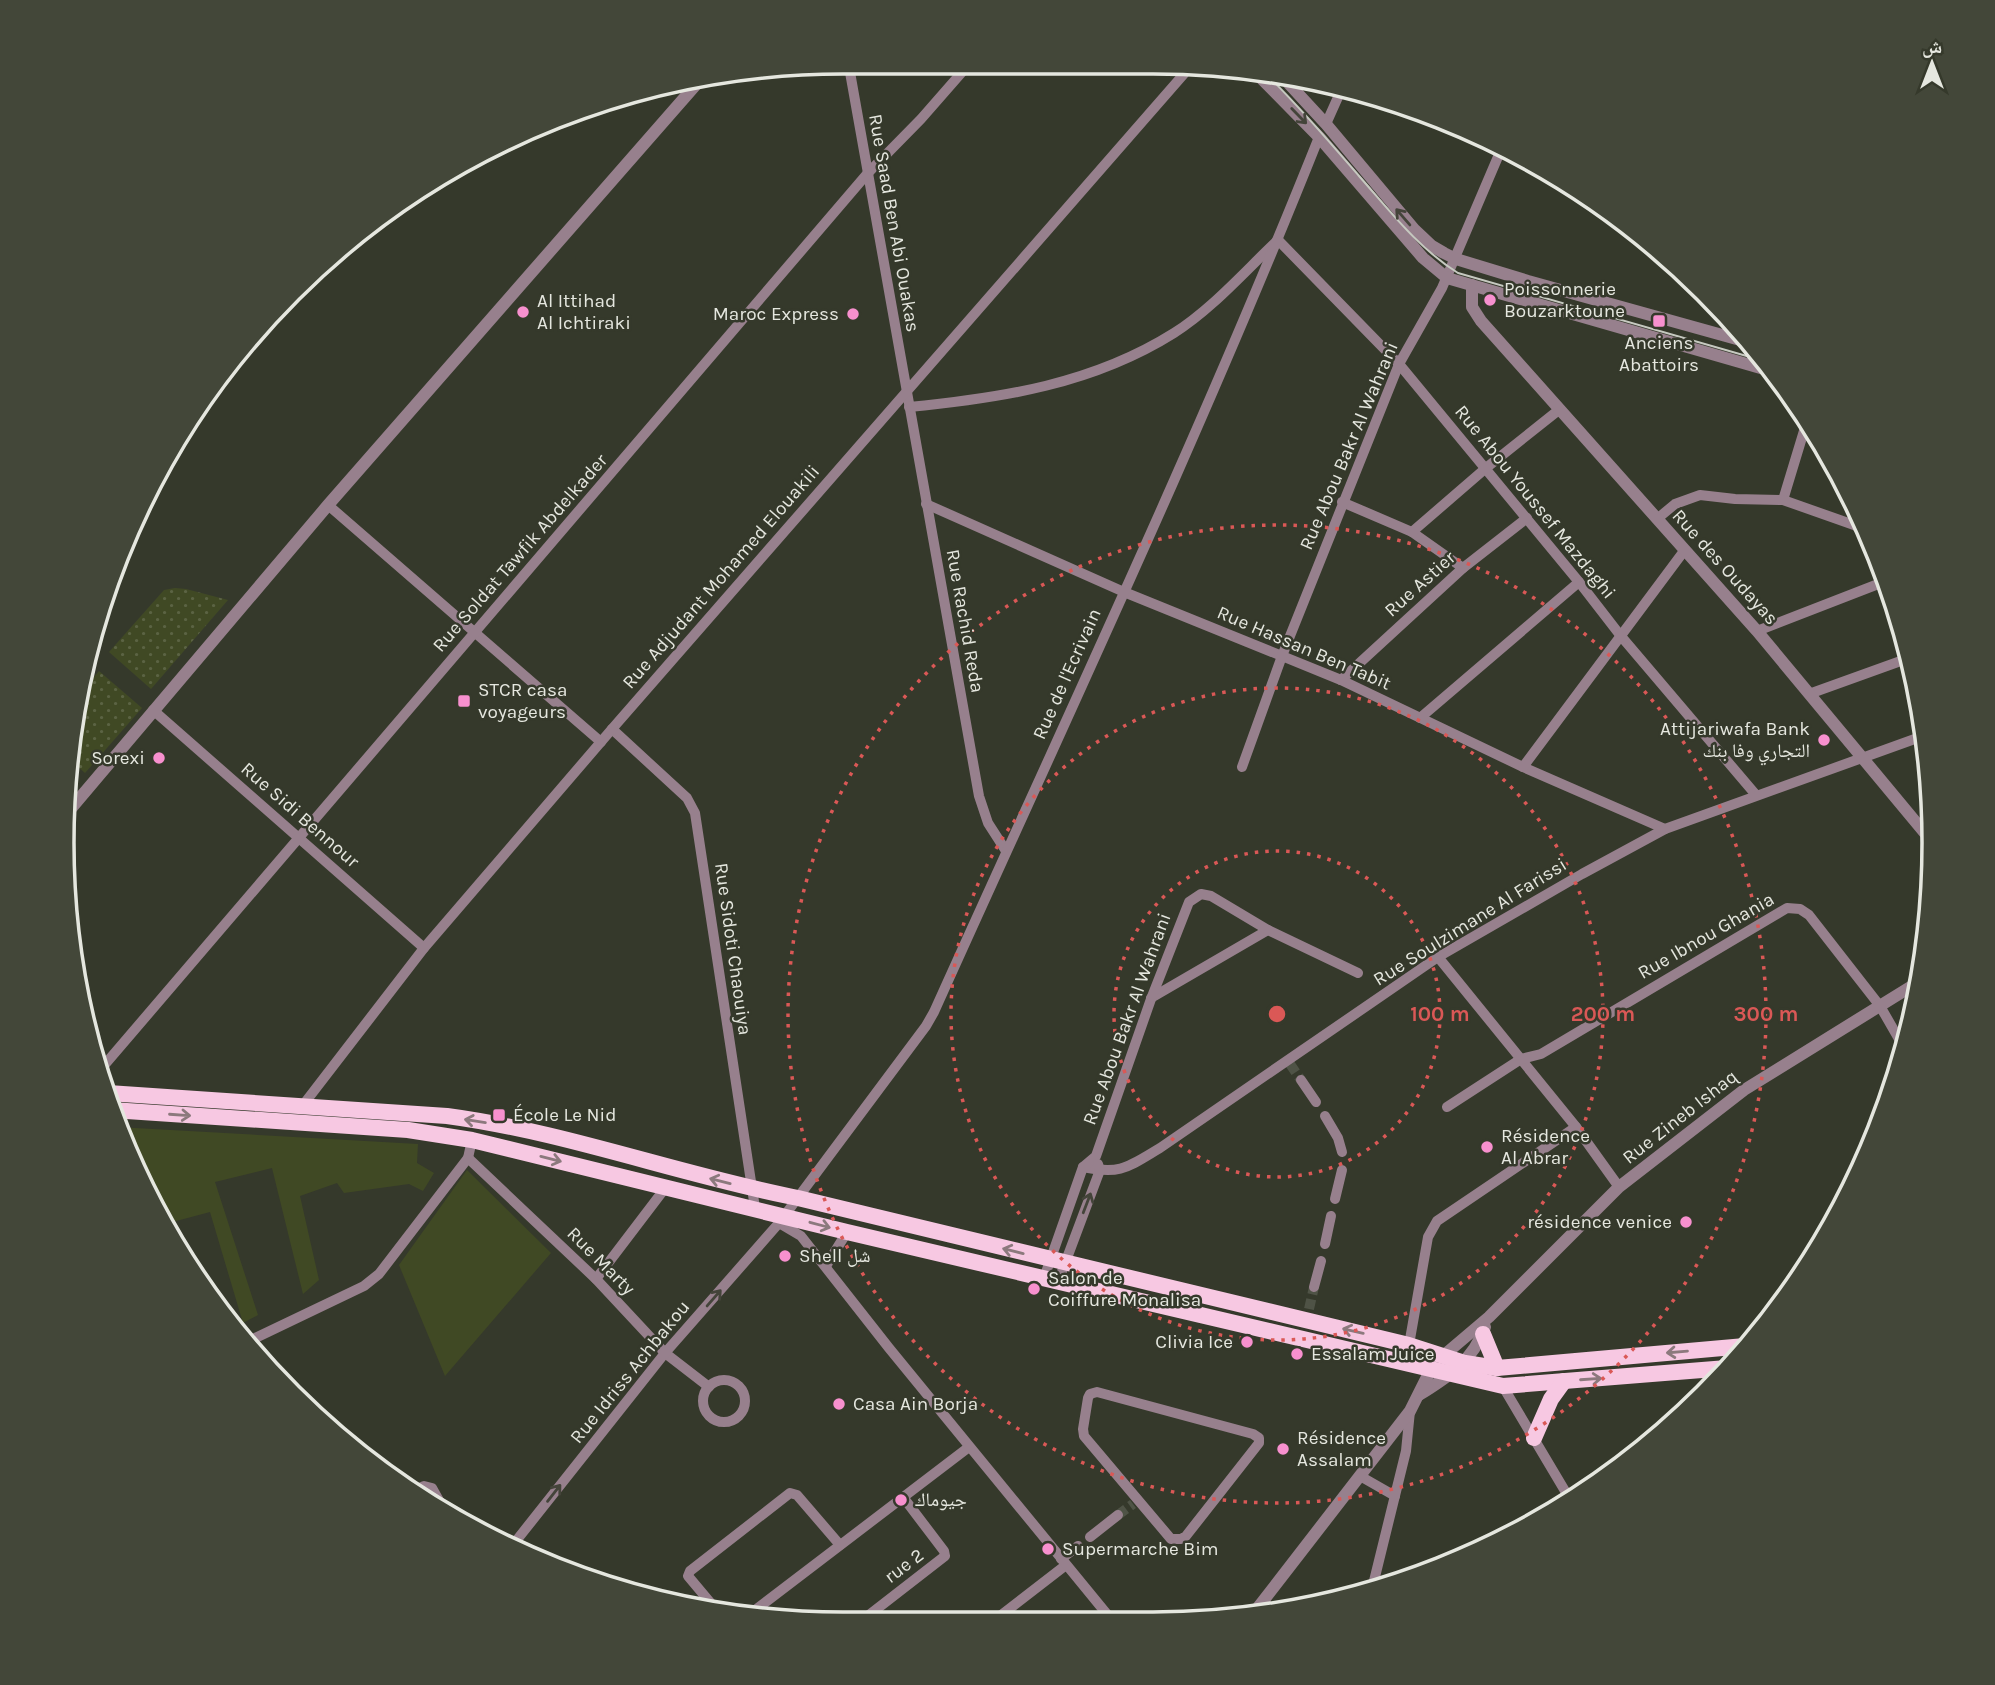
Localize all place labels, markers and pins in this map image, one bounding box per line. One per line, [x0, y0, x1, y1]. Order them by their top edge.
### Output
place label: Poissonnerie Bouzarktoune [1504, 278, 1625, 322]
place label: Al Ittihad Al Ichtiraki [537, 290, 631, 334]
marker: Poissonnerie Bouzarktoune [1482, 292, 1498, 308]
place label: Maroc Express [713, 303, 839, 325]
marker: Al Ittihad Al Ichtiraki [515, 304, 531, 320]
marker: Maroc Express [845, 306, 861, 322]
marker: Anciens Abattoirs [1651, 313, 1667, 329]
place label: Anciens Abattoirs [1619, 332, 1699, 376]
place label: STCR casa voyageurs [478, 679, 568, 723]
marker: STCR casa voyageurs [456, 693, 472, 709]
place label: Attijariwafa Bank التجاري وفا بنك [1660, 718, 1810, 766]
marker: Attijariwafa Bank التجاري وفا بنك [1816, 732, 1832, 748]
place label: Sorexi [91, 747, 145, 769]
marker: Sorexi [151, 750, 167, 766]
centre of rings [1265, 1002, 1289, 1026]
place label: École Le Nid [513, 1103, 617, 1126]
marker: École Le Nid [491, 1107, 507, 1123]
place label: Résidence Al Abrar [1501, 1125, 1590, 1169]
marker: Résidence Al Abrar [1479, 1139, 1495, 1155]
place label: résidence venice [1527, 1211, 1672, 1233]
marker: résidence venice [1678, 1214, 1694, 1230]
place label: Shell شل [799, 1245, 871, 1267]
marker: Shell شل [777, 1248, 793, 1264]
place label: Salon de Coiffure Monalisa [1048, 1267, 1201, 1311]
marker: Salon de Coiffure Monalisa [1026, 1281, 1042, 1297]
place label: Clivia Ice [1155, 1331, 1233, 1353]
marker: Clivia Ice [1239, 1334, 1255, 1350]
place label: Essalam Juice [1311, 1343, 1435, 1365]
marker: Essalam Juice [1289, 1346, 1305, 1362]
place label: Casa Ain Borja [853, 1393, 978, 1415]
marker: Casa Ain Borja [831, 1396, 847, 1412]
place label: Résidence Assalam [1297, 1427, 1386, 1471]
marker: Résidence Assalam [1275, 1441, 1291, 1457]
place label: جيوماك [915, 1489, 967, 1511]
marker: جيوماك [893, 1492, 909, 1508]
place label: Supermarche Bim [1062, 1538, 1219, 1560]
marker: Supermarche Bim [1040, 1541, 1056, 1557]

